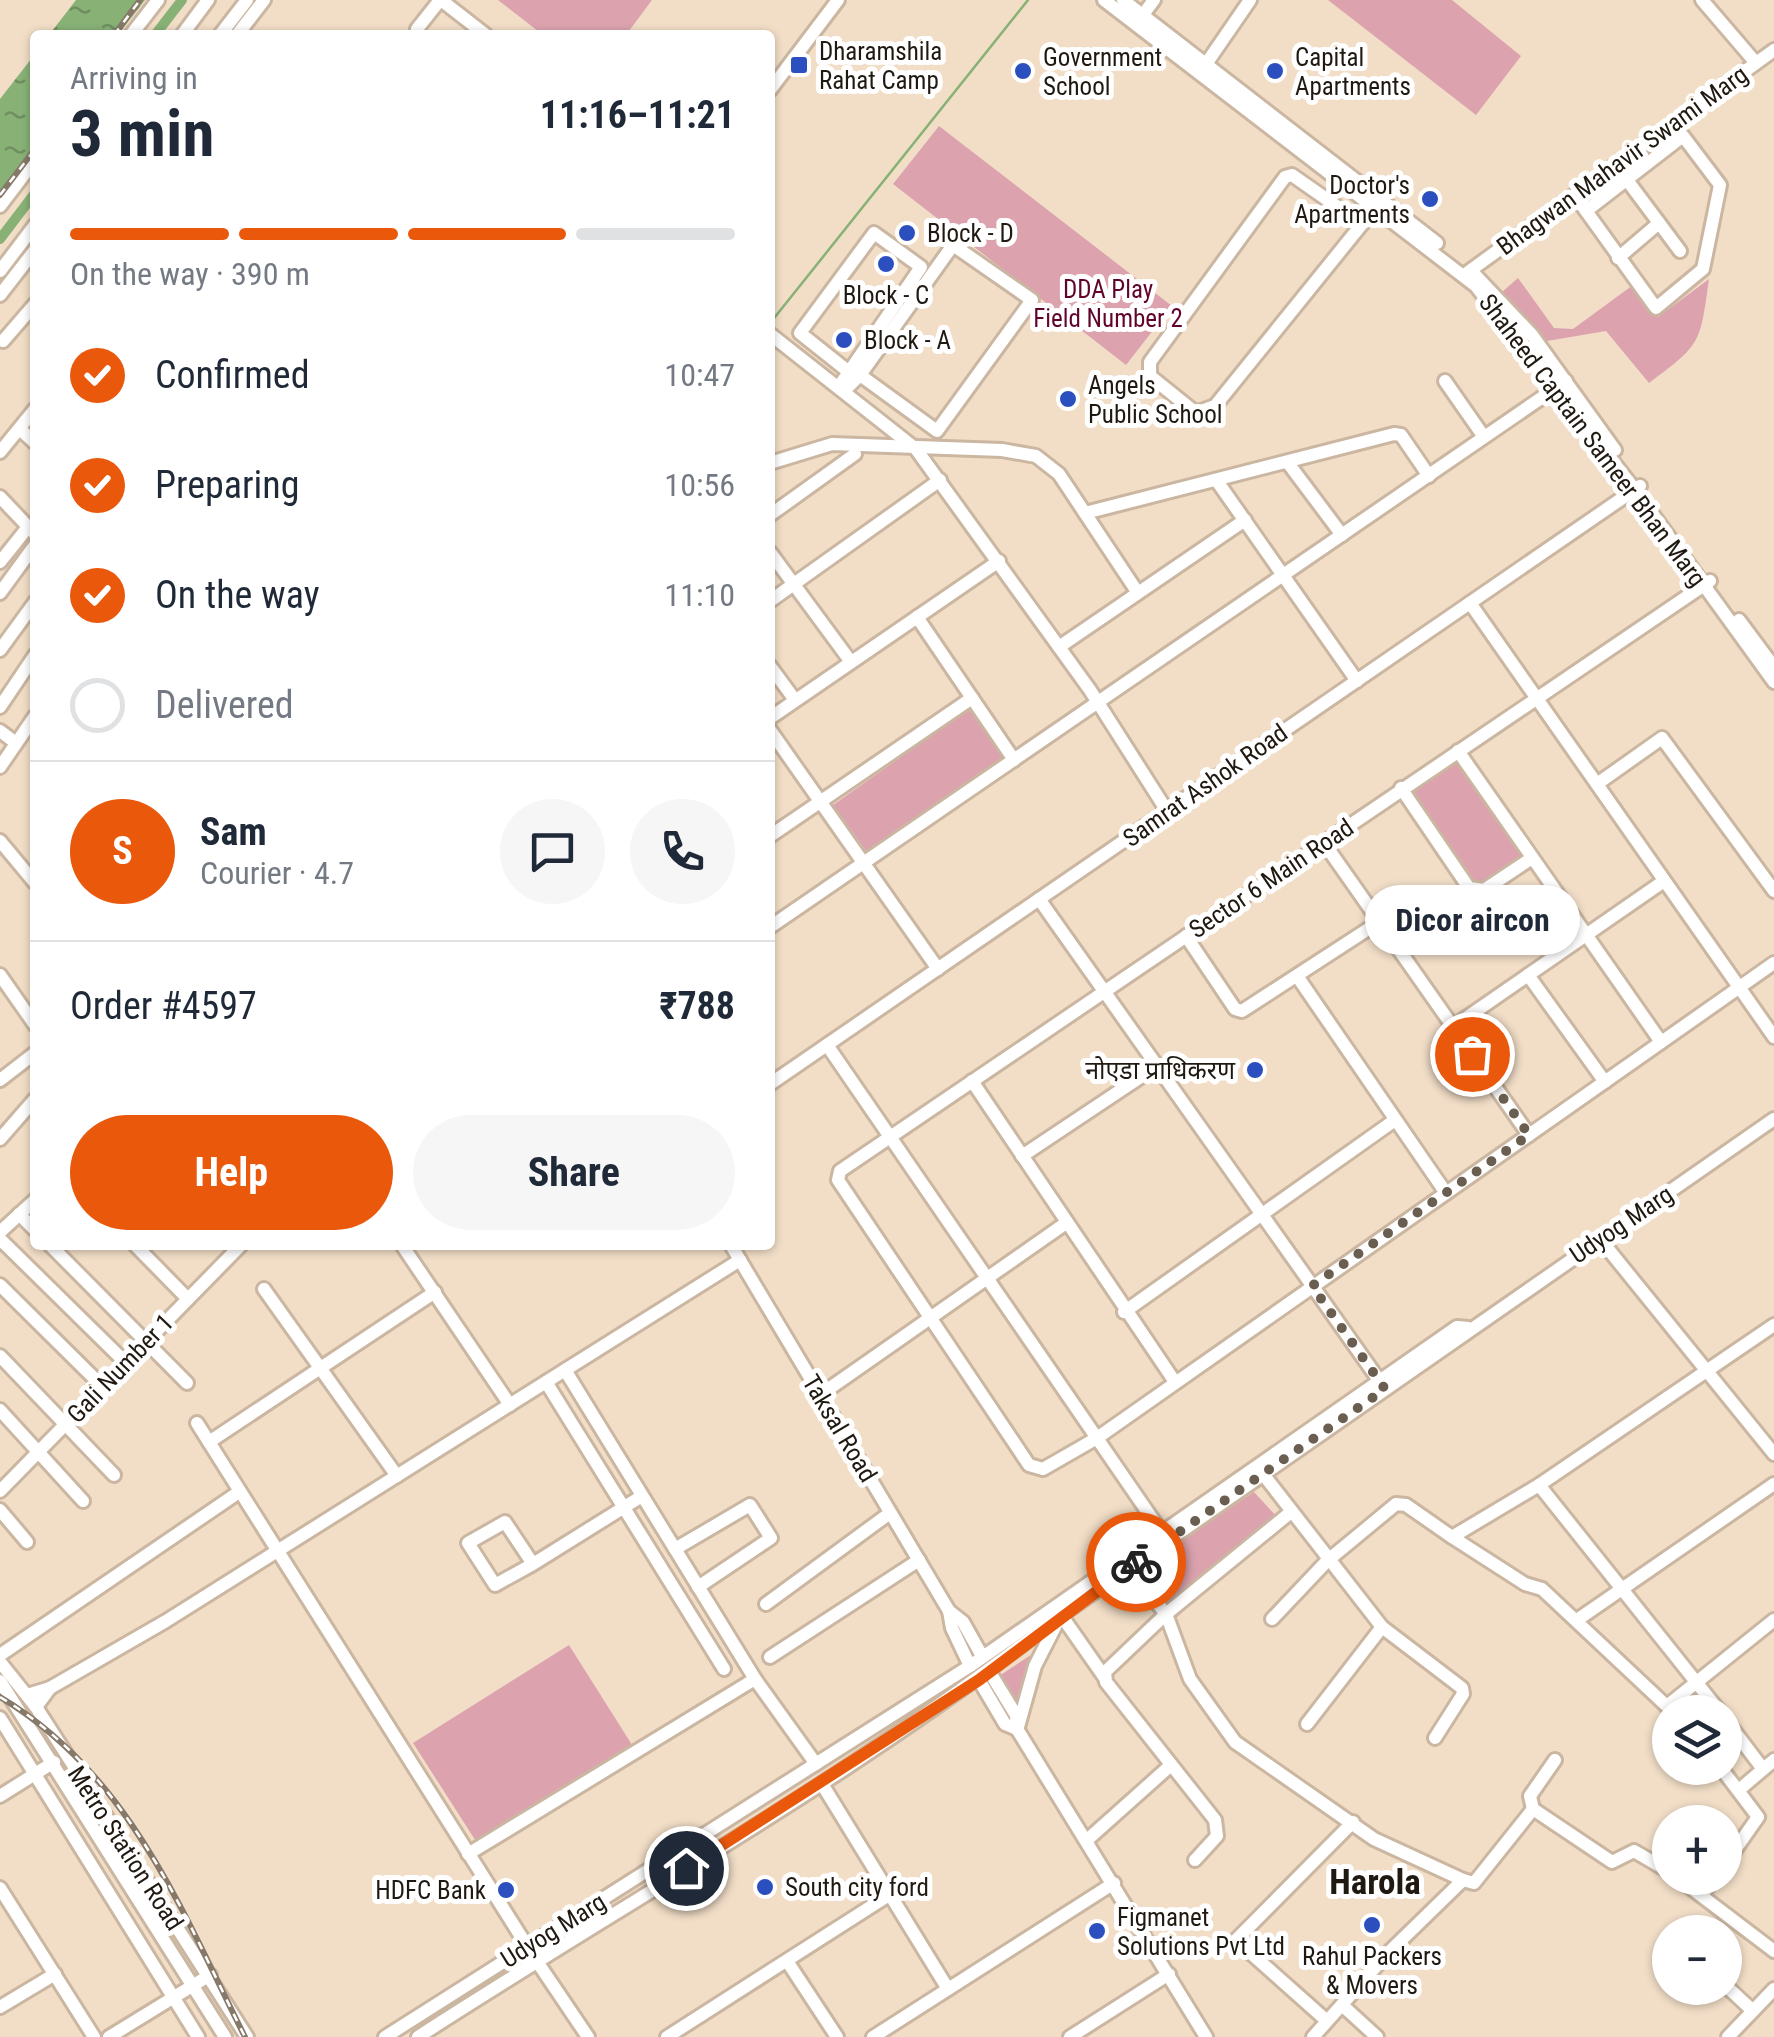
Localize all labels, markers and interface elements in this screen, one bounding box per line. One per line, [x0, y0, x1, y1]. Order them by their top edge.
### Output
place label: Dharamshila Rahat Camp [819, 37, 942, 95]
place label: Government School [1043, 43, 1162, 101]
place label: Capital Apartments [1295, 43, 1411, 101]
marker: Dharamshila Rahat Camp [788, 54, 810, 76]
text: Arriving in [70, 59, 198, 97]
marker: Government School [1012, 60, 1034, 82]
marker: Capital Apartments [1264, 60, 1286, 82]
street label: Bhagwan Mahavir Swami Marg [1491, 60, 1753, 261]
text: 11:16–11:21 [540, 93, 735, 137]
text: 3 min [70, 96, 214, 172]
place label: Doctor's Apartments [1294, 171, 1410, 229]
marker: Doctor's Apartments [1419, 188, 1441, 210]
place label: Block - D [927, 219, 1014, 248]
marker: Block - D [896, 222, 918, 244]
marker: Block - C [875, 253, 897, 275]
text: On the way · 390 m [70, 255, 310, 293]
park label: DDA Play Field Number 2 [1033, 275, 1183, 333]
place label: Block - C [843, 281, 929, 310]
street label: Shaheed Captain Sameer Bhan Marg [1473, 288, 1712, 592]
place label: Block - A [864, 326, 951, 355]
marker: Block - A [833, 329, 855, 351]
icon: check [70, 348, 125, 403]
text: Confirmed [155, 353, 310, 397]
text: 10:47 [664, 356, 735, 394]
place label: Angels Public School [1088, 371, 1222, 429]
marker: Angels Public School [1057, 388, 1079, 410]
icon: check [70, 458, 125, 513]
text: Preparing [155, 463, 300, 507]
text: 10:56 [664, 466, 735, 504]
icon: check [70, 568, 125, 623]
text: On the way [155, 573, 320, 617]
text: 11:10 [664, 576, 735, 614]
text: Delivered [155, 683, 294, 727]
street label: Samrat Ashok Road [1118, 718, 1293, 853]
button: chat [500, 799, 605, 904]
button: phone [630, 799, 735, 904]
text: Sam [200, 810, 267, 854]
street label: Sector 6 Main Road [1184, 813, 1359, 944]
text: S [112, 829, 133, 873]
text: Courier · 4.7 [200, 854, 354, 892]
callout: Dicor aircon [1364, 884, 1580, 954]
text: Dicor aircon [1395, 901, 1550, 939]
text: Order #4597 [70, 984, 257, 1028]
text: ₹788 [659, 984, 735, 1028]
pin [1430, 1012, 1515, 1097]
icon: bag [1445, 1027, 1500, 1082]
place label: नोएडा प्राधिकरण [1085, 1056, 1236, 1085]
marker: नोएडा प्राधिकरण [1244, 1059, 1266, 1081]
button: Help [70, 1115, 393, 1230]
button: Share [413, 1115, 735, 1230]
street label: Udyog Marg [1564, 1179, 1678, 1269]
street label: Gali Number 1 [61, 1308, 179, 1429]
street label: Taksal Road [796, 1369, 883, 1487]
courier [1086, 1512, 1186, 1612]
icon: bike [1109, 1535, 1164, 1590]
map controls [1652, 1695, 1742, 2005]
button: layers [1652, 1695, 1742, 1785]
street label: Metro Station Road [62, 1761, 189, 1936]
button: + [1652, 1805, 1742, 1895]
pin [644, 1826, 729, 1911]
icon: home [659, 1841, 714, 1896]
district label: Harola [1329, 1862, 1421, 1903]
place label: South city ford [785, 1873, 929, 1902]
place label: HDFC Bank [375, 1876, 487, 1905]
marker: South city ford [754, 1876, 776, 1898]
marker: HDFC Bank [495, 1879, 517, 1901]
street label: Udyog Marg [496, 1887, 611, 1974]
place label: Figmanet Solutions Pvt Ltd [1117, 1903, 1285, 1961]
marker: Rahul Packers & Movers [1361, 1914, 1383, 1936]
button: − [1652, 1915, 1742, 2005]
marker: Figmanet Solutions Pvt Ltd [1086, 1920, 1108, 1942]
place label: Rahul Packers & Movers [1302, 1942, 1442, 2000]

